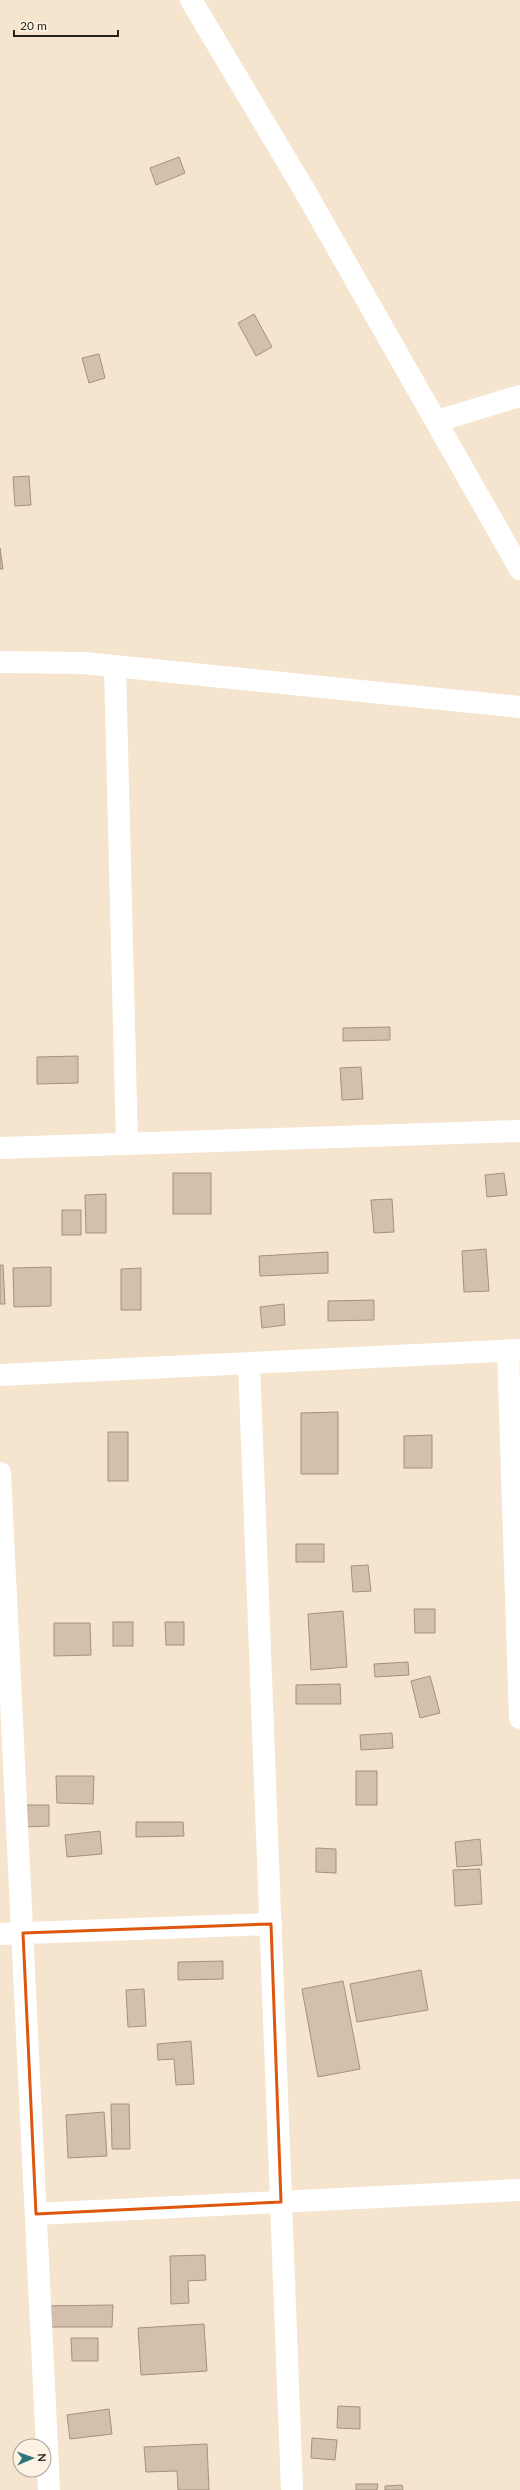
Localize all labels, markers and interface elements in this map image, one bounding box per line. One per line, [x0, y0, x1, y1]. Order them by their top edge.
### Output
scale bar [14, 12, 118, 38]
text: 20 m [20, 18, 47, 33]
north arrow [12, 2438, 52, 2478]
text: N [36, 2453, 49, 2462]

